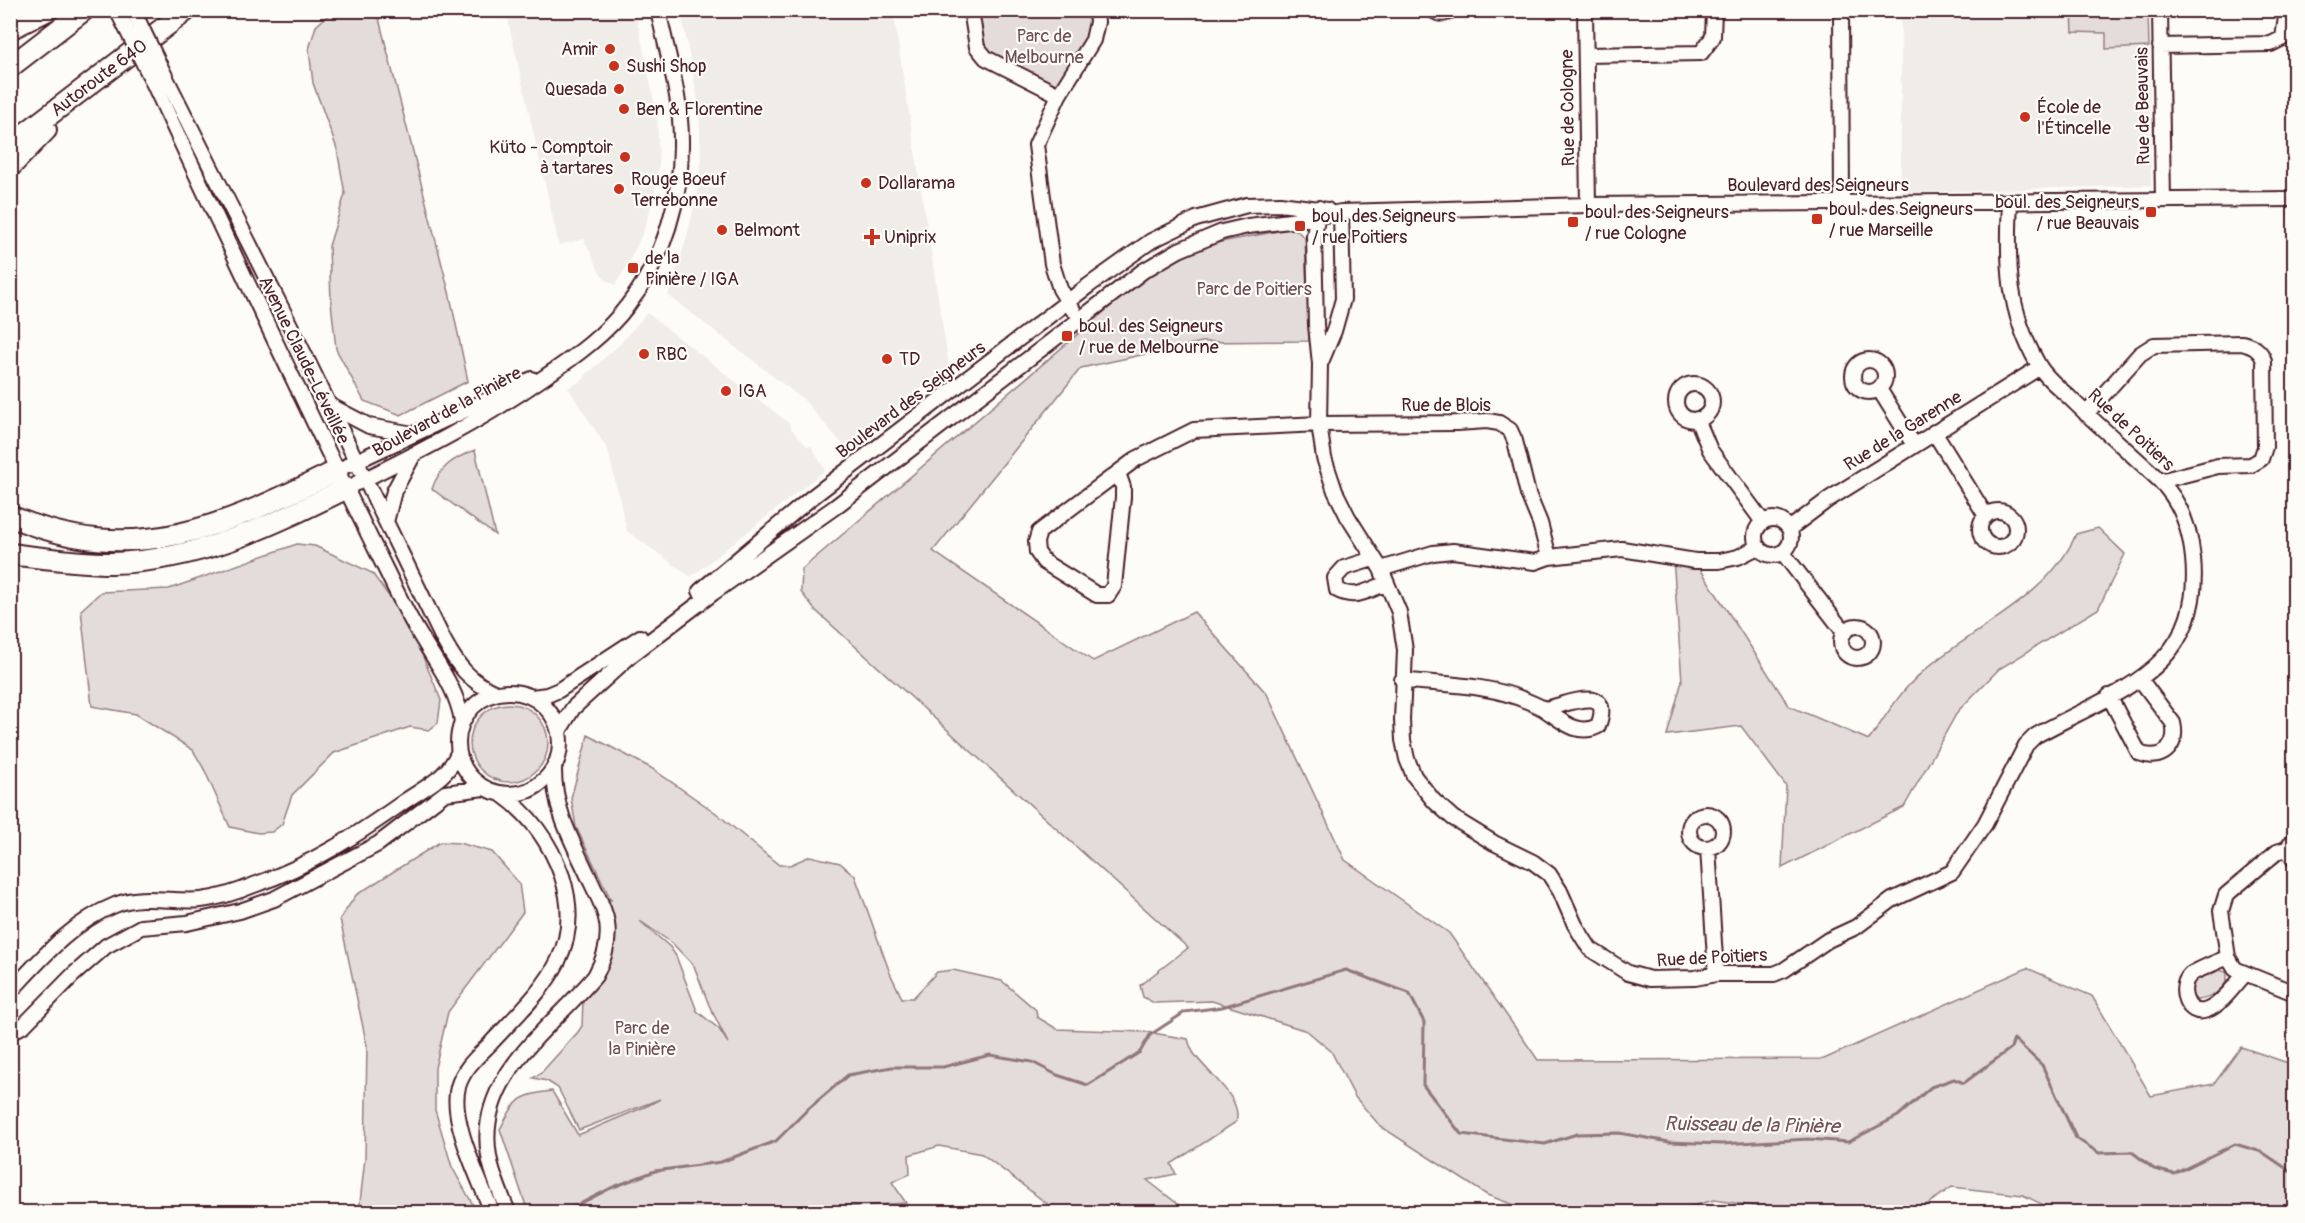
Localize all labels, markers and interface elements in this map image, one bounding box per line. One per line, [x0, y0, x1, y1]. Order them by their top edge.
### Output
park label: Parc de Melbourne [1004, 25, 1084, 69]
street label: Autoroute 640 [46, 34, 152, 122]
place label: Amir [561, 38, 599, 61]
marker: Amir [603, 42, 617, 56]
street label: Rue de Beauvais [2130, 47, 2156, 165]
street label: Rue de Cologne [1555, 49, 1581, 167]
place label: Sushi Shop [626, 55, 707, 78]
marker: Sushi Shop [607, 59, 621, 73]
place label: Quesada [544, 78, 607, 101]
marker: Quesada [612, 82, 626, 96]
place label: École de l'Étincelle [2037, 96, 2111, 140]
place label: Ben & Florentine [636, 98, 763, 121]
marker: Ben & Florentine [617, 102, 631, 116]
marker: École de l'Étincelle [2018, 110, 2032, 124]
place label: Küto - Comptoir à tartares [489, 136, 614, 180]
marker: Küto - Comptoir à tartares [618, 150, 632, 164]
place label: Rouge Boeuf Terrebonne [631, 168, 728, 212]
place label: Dollarama [878, 172, 955, 195]
street label: Boulevard des Seigneurs [1727, 174, 1909, 197]
marker: Dollarama [859, 176, 873, 190]
marker: Rouge Boeuf Terrebonne [612, 182, 626, 196]
place label: boul. des Seigneurs / rue Beauvais [1995, 191, 2139, 235]
place label: boul. des Seigneurs / rue Marseille [1829, 198, 1973, 242]
place label: boul. des Seigneurs / rue Cologne [1585, 201, 1729, 245]
place label: boul. des Seigneurs / rue Poitiers [1312, 205, 1456, 249]
marker: boul. des Seigneurs / rue Beauvais [2144, 205, 2158, 219]
marker: boul. des Seigneurs / rue Marseille [1810, 212, 1824, 226]
marker: boul. des Seigneurs / rue Cologne [1566, 215, 1580, 229]
place label: Belmont [734, 219, 801, 242]
marker: boul. des Seigneurs / rue Poitiers [1293, 219, 1307, 233]
marker: Belmont [715, 223, 729, 237]
place label: Uniprix [884, 226, 936, 249]
marker: Uniprix [865, 230, 879, 244]
place label: de la Pinière / IGA [645, 247, 739, 291]
marker: de la Pinière / IGA [626, 261, 640, 275]
street label: Avenue Claude-Léveillée [253, 272, 355, 448]
park label: Parc de Poitiers [1196, 278, 1312, 301]
place label: boul. des Seigneurs / rue de Melbourne [1079, 315, 1223, 359]
marker: boul. des Seigneurs / rue de Melbourne [1060, 329, 1074, 343]
street label: Boulevard des Seigneurs [832, 336, 990, 464]
place label: RBC [656, 343, 688, 366]
marker: RBC [637, 347, 651, 361]
place label: TD [899, 348, 920, 371]
marker: TD [880, 352, 894, 366]
street label: Boulevard de la Pinière [369, 362, 526, 462]
place label: IGA [738, 380, 767, 403]
marker: IGA [719, 384, 733, 398]
street label: Rue de Poitiers [2083, 384, 2179, 476]
street label: Rue de la Garenne [1840, 385, 1966, 476]
street label: Rue de Blois [1401, 394, 1491, 417]
street label: Rue de Poitiers [1656, 944, 1768, 972]
park label: Parc de la Pinière [608, 1017, 676, 1061]
water label: Ruisseau de la Pinière [1664, 1111, 1842, 1139]

